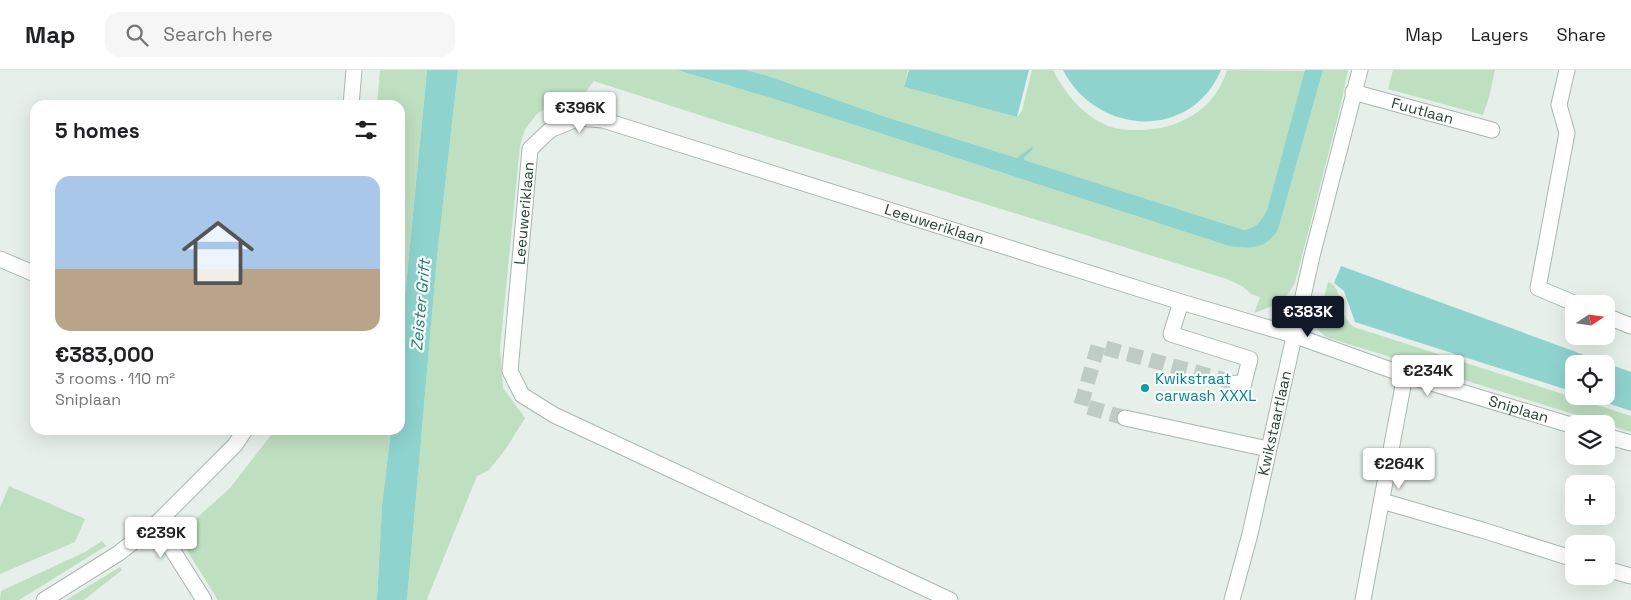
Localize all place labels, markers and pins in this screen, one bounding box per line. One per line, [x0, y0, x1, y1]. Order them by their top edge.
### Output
pin: €396K [545, 92, 615, 134]
pin: €383K [1273, 296, 1343, 338]
pin: €234K [1393, 354, 1463, 397]
place label: Kwikstraat carwash XXXL [1155, 369, 1257, 405]
marker: Kwikstraat carwash XXXL [1139, 382, 1151, 394]
pin: €264K [1364, 448, 1434, 490]
pin: €239K [126, 516, 196, 559]

